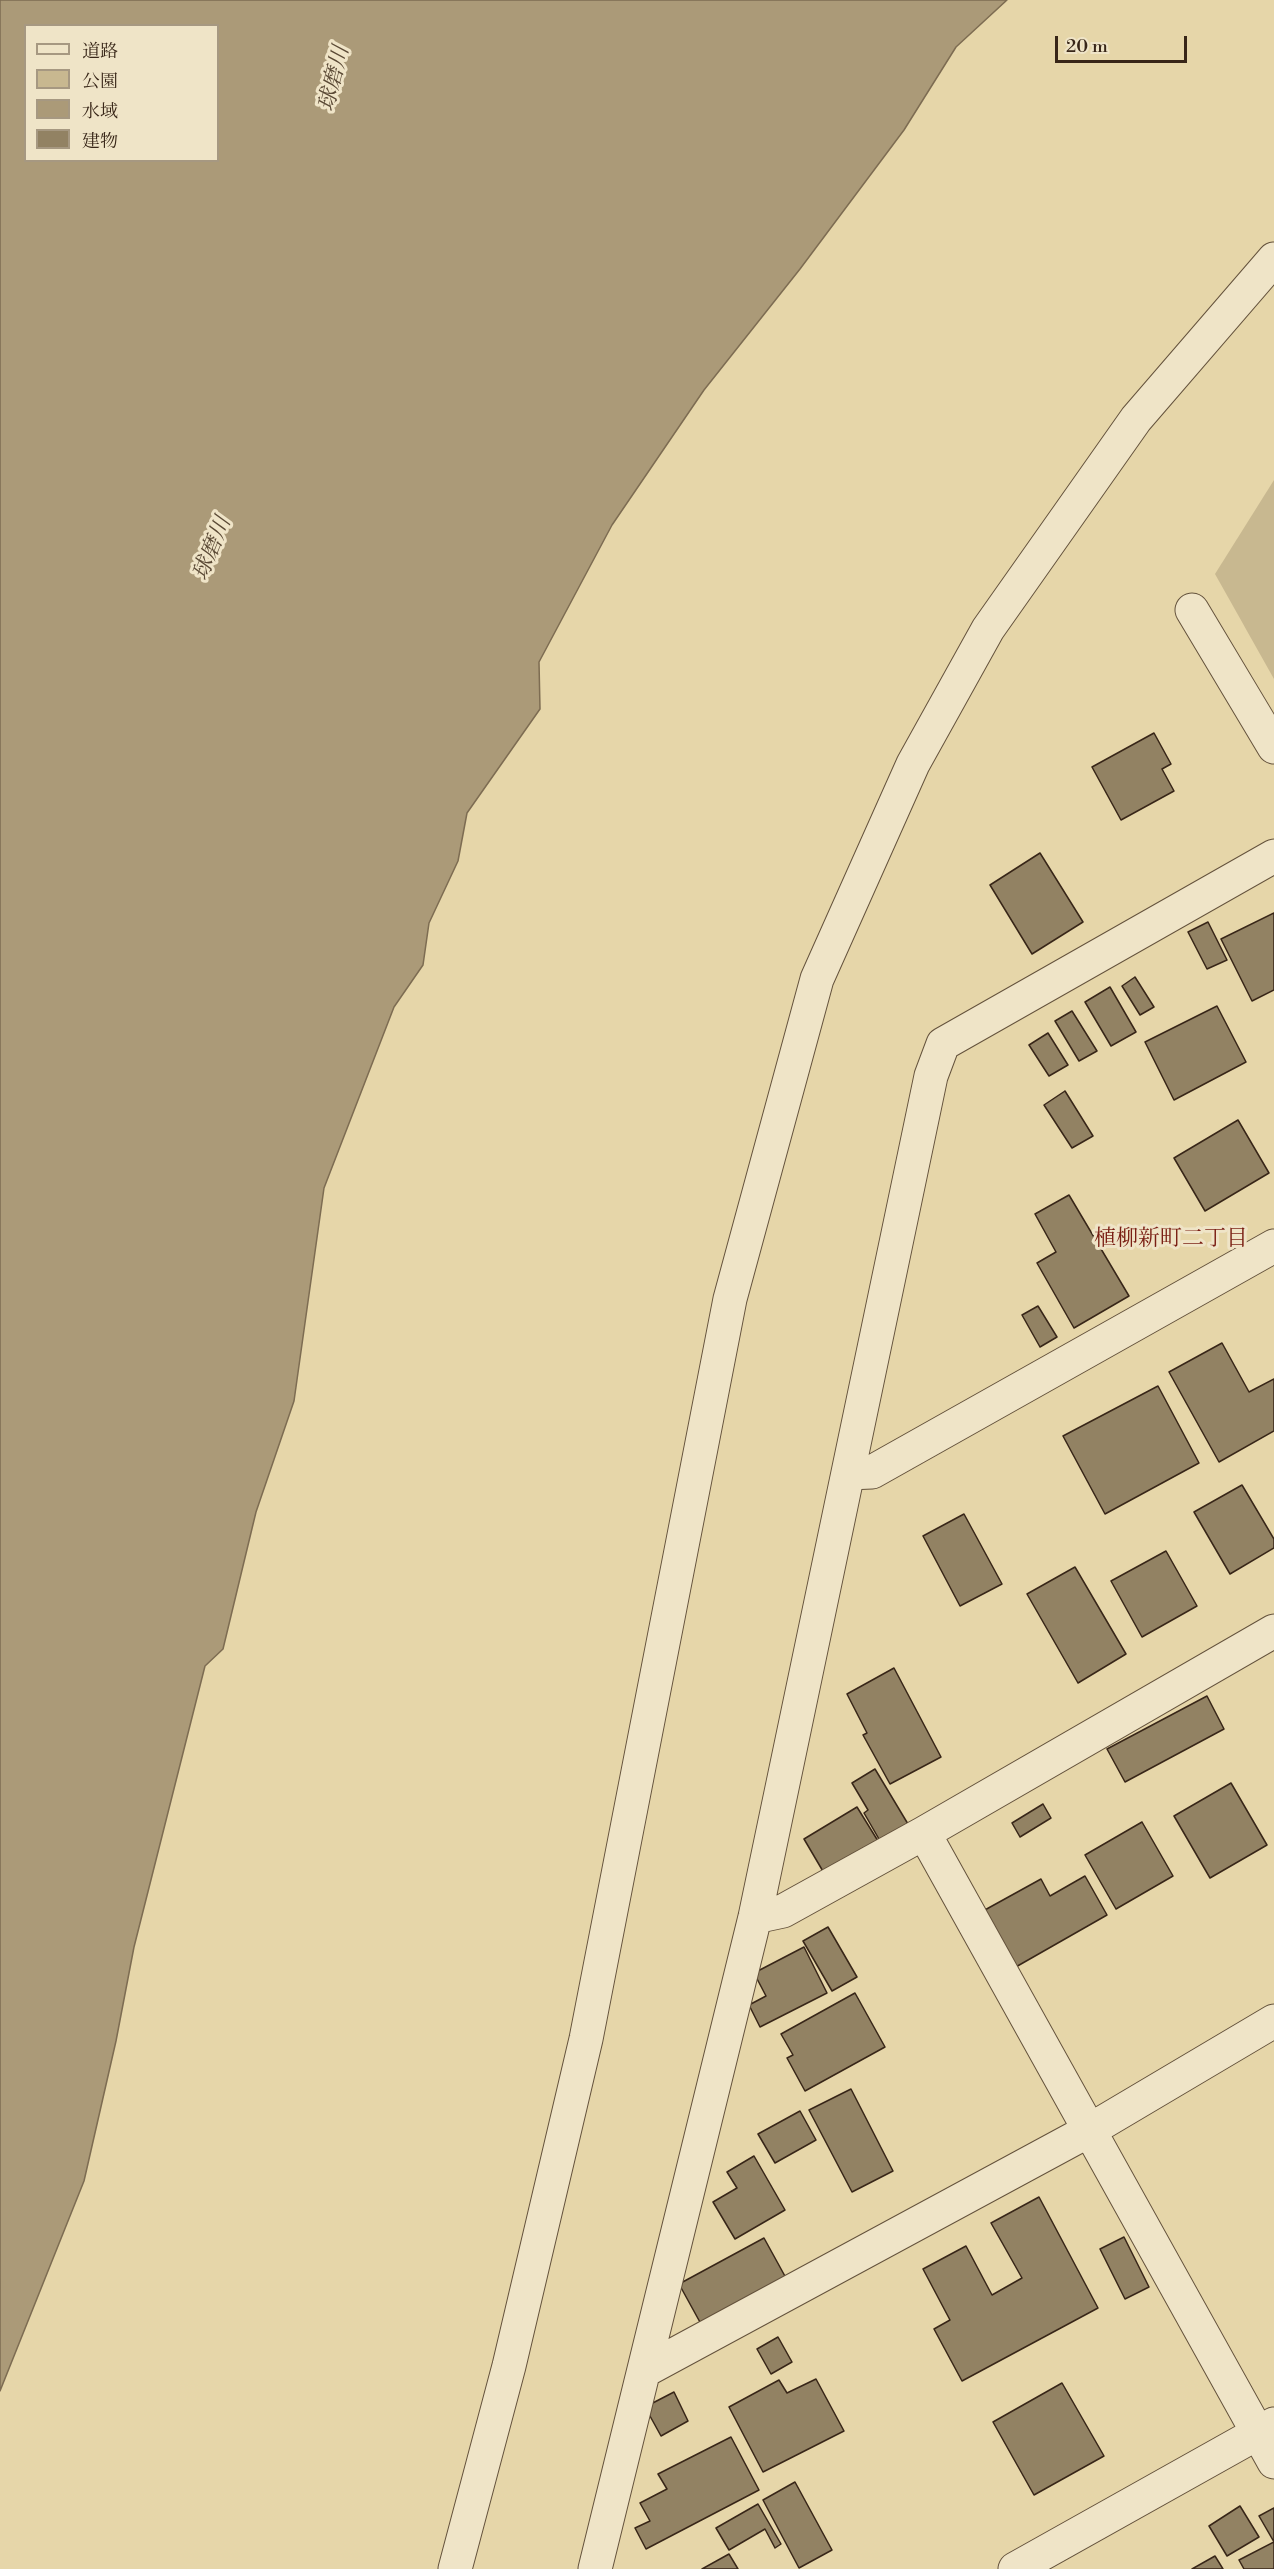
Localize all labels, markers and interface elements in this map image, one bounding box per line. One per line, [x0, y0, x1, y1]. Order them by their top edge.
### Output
legend [24, 24, 219, 162]
scale bar [1058, 24, 1190, 62]
text: 20 m [1066, 35, 1108, 58]
text: 道路 [82, 40, 118, 63]
water label: 球磨川 [314, 44, 356, 114]
text: 公園 [82, 70, 118, 93]
text: 水域 [82, 100, 118, 123]
text: 建物 [82, 130, 118, 153]
water label: 球磨川 [188, 513, 238, 585]
district label: 植柳新町二丁目 [1094, 1227, 1248, 1253]

